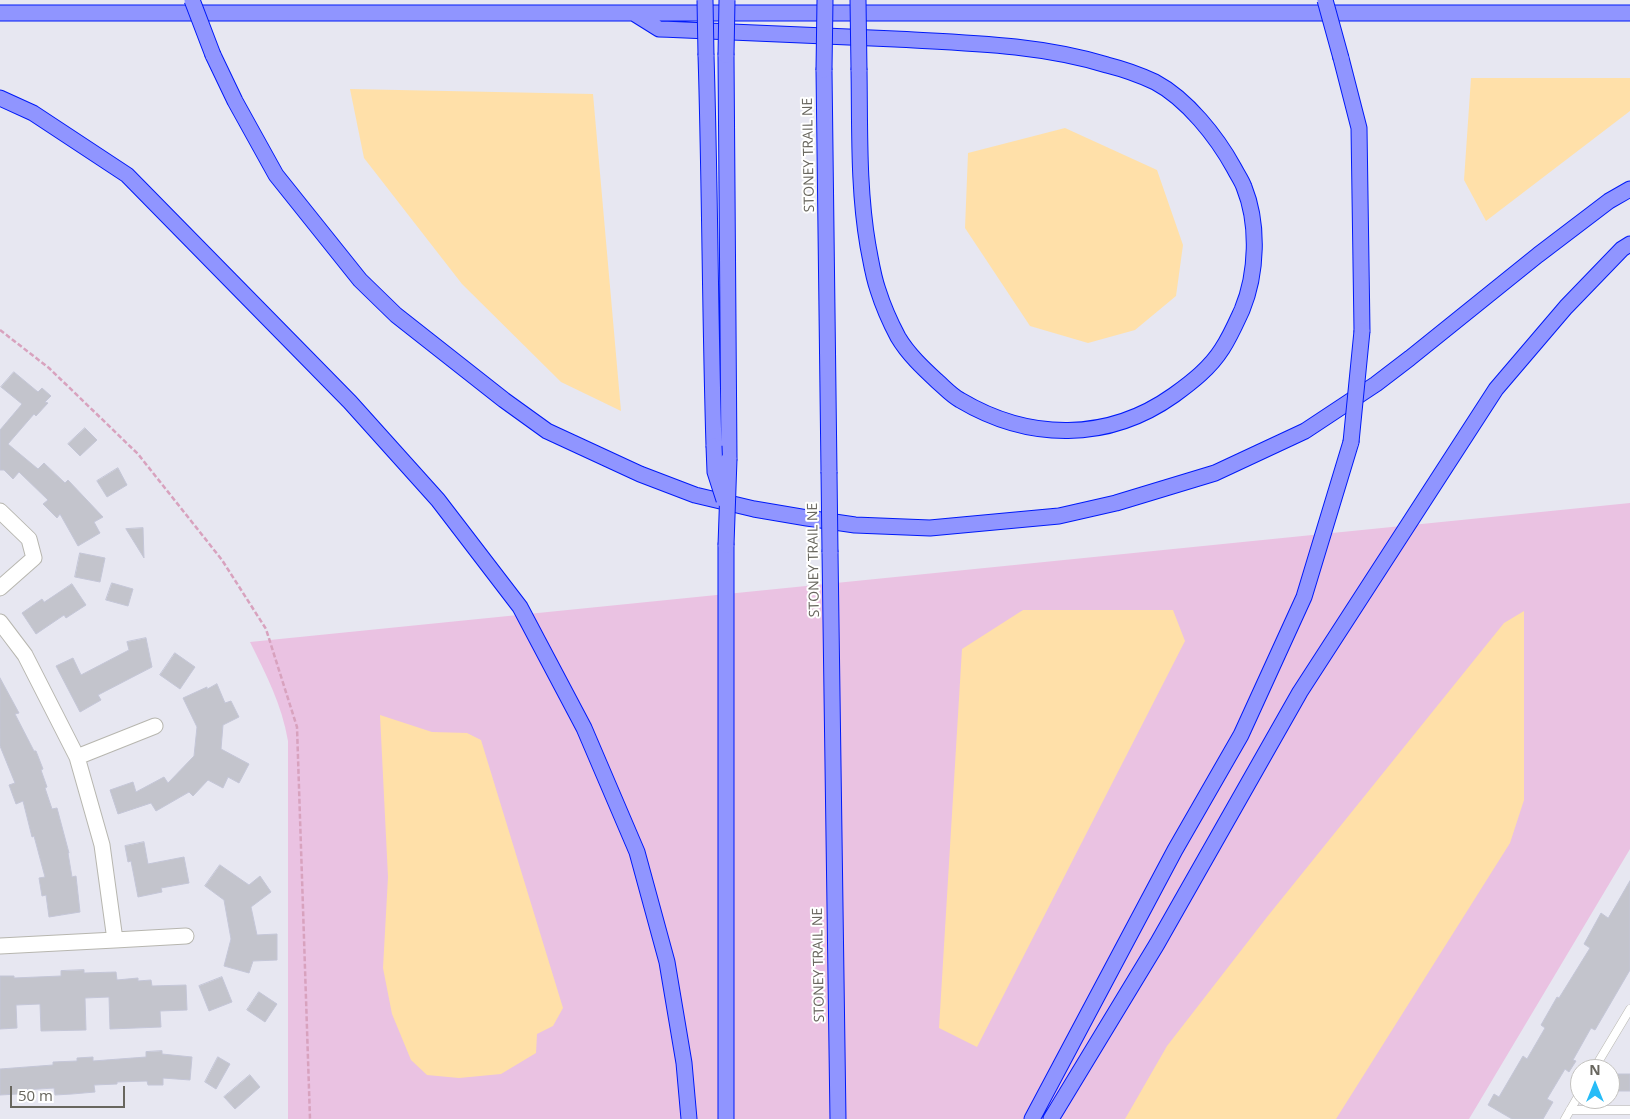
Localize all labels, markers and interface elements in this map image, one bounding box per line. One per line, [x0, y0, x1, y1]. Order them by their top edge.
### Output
street label: STONEY TRAIL NE [800, 98, 818, 212]
street label: STONEY TRAIL NE [805, 503, 823, 617]
street label: STONEY TRAIL NE [810, 908, 828, 1022]
north arrow [1570, 1059, 1620, 1109]
text: N [1589, 1060, 1601, 1079]
scale bar [12, 1076, 128, 1108]
text: 50 m [18, 1085, 53, 1105]

